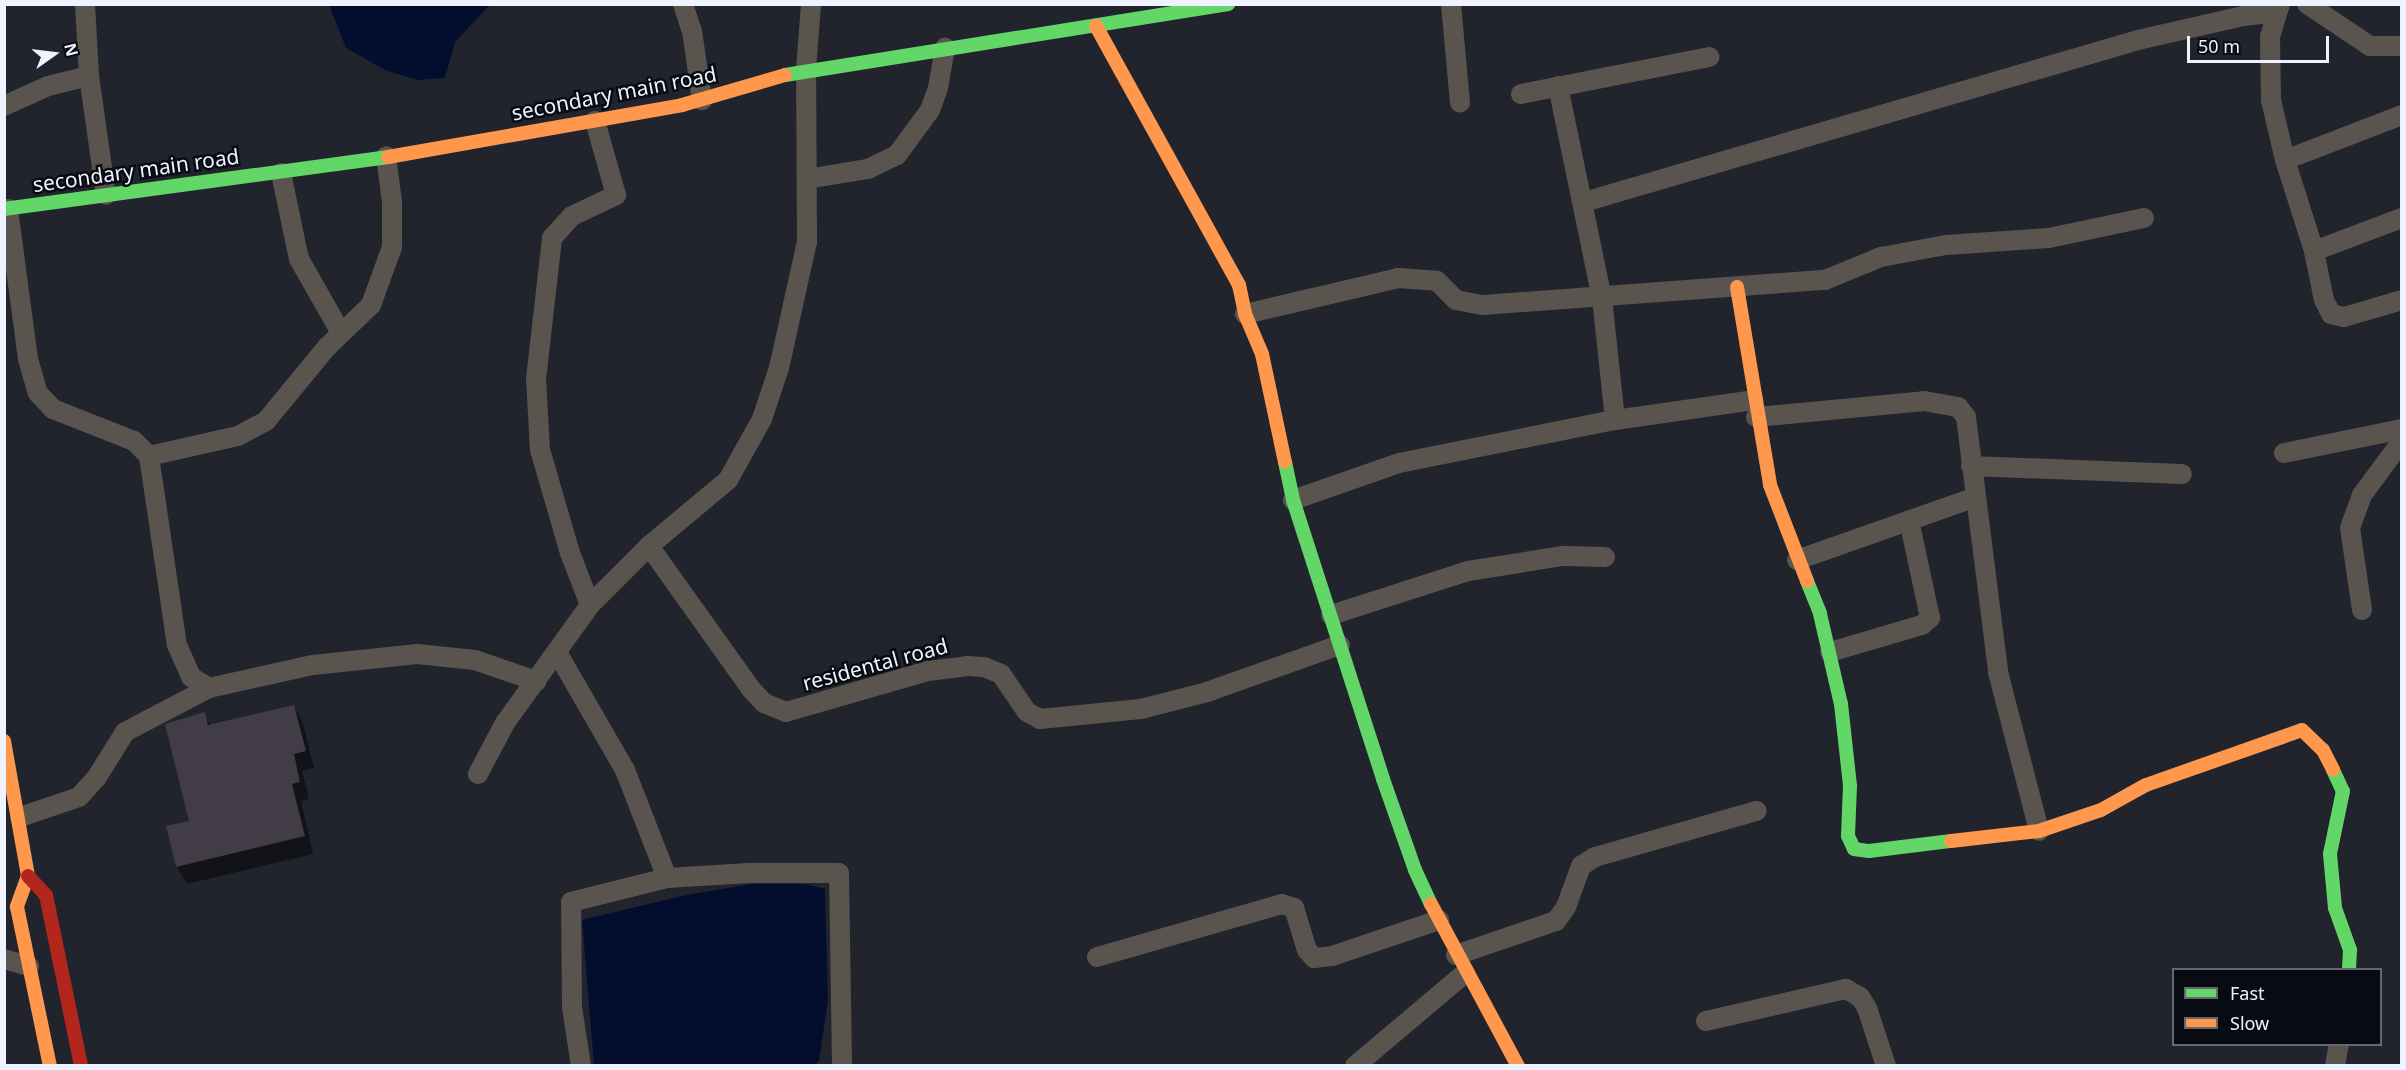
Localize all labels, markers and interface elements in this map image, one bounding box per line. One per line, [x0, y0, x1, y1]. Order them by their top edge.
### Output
north arrow [24, 24, 84, 84]
scale bar [2190, 24, 2332, 62]
text: 50 m [2198, 34, 2240, 58]
text: N [59, 41, 84, 59]
street label: secondary main road [509, 61, 719, 125]
street label: secondary main road [31, 143, 241, 197]
street label: residental road [800, 633, 950, 695]
legend [2172, 968, 2382, 1046]
text: Fast [2230, 981, 2265, 1005]
text: Slow [2230, 1011, 2269, 1035]

